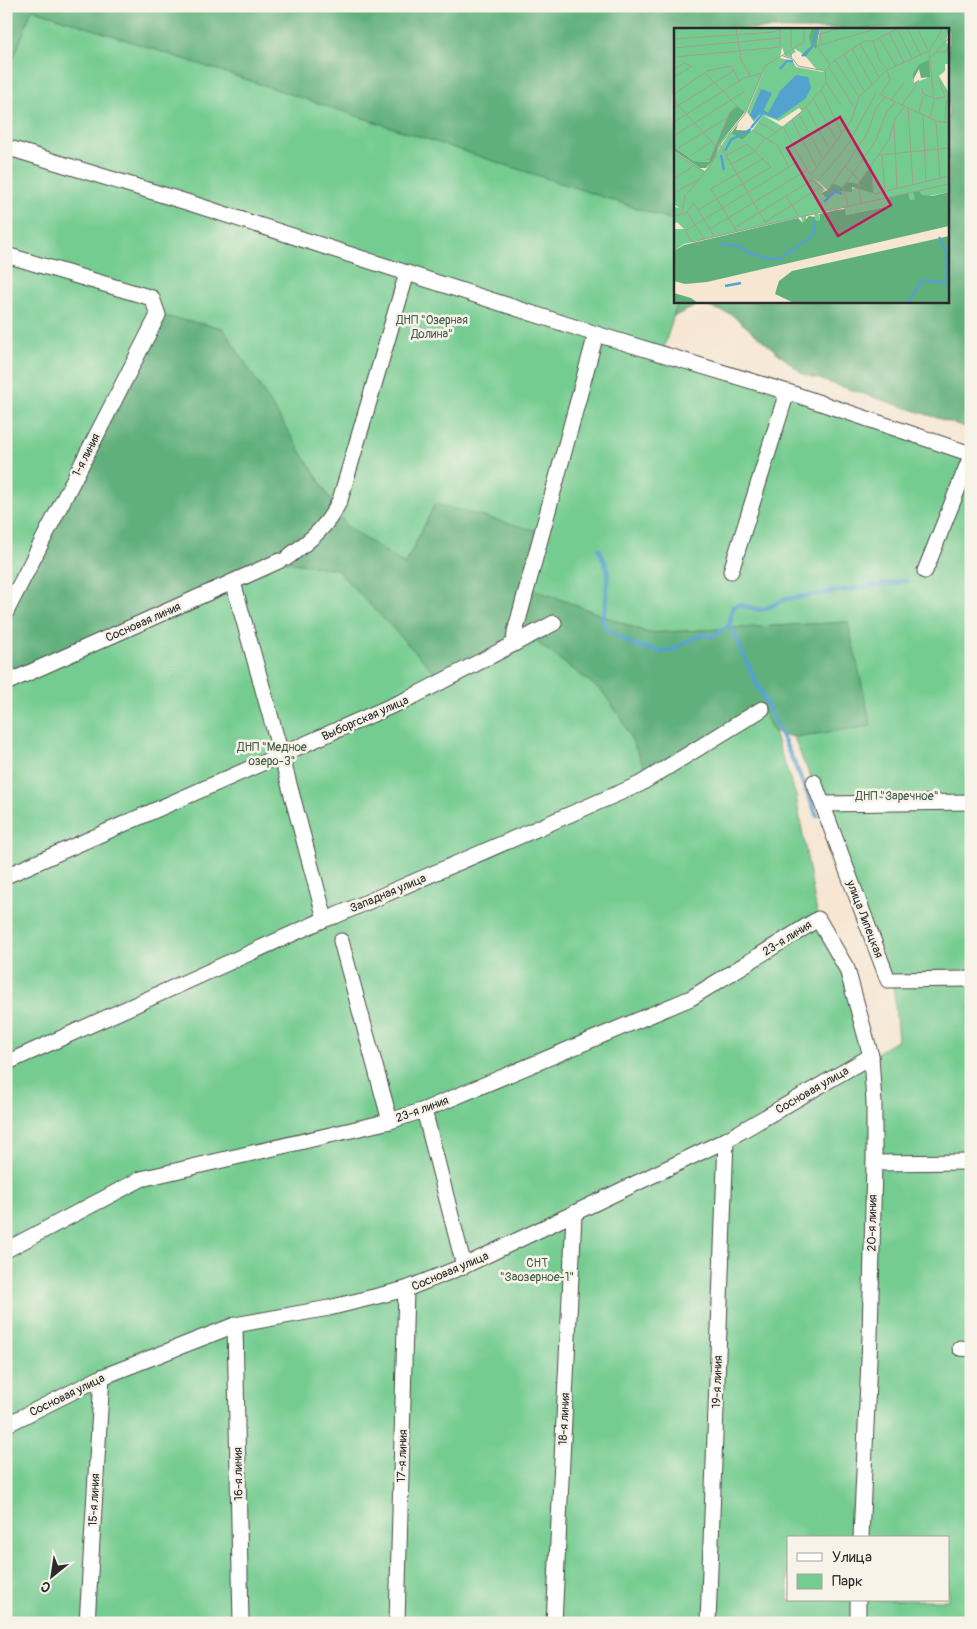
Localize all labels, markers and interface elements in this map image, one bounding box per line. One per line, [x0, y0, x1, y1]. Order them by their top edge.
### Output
inset map [674, 28, 950, 302]
park label: ДНП "Озерная Долина" [395, 313, 468, 342]
street label: 1-я линия [69, 431, 104, 479]
street label: Сосновая линия [103, 599, 183, 646]
street label: Выборгская улица [319, 692, 411, 744]
park label: ДНП "Медное озеро-3" [236, 740, 307, 769]
park label: ДНП "Заречное" [854, 789, 939, 804]
street label: Западная улица [348, 871, 429, 916]
street label: улица Липецкая [842, 877, 886, 960]
street label: 23-я линия [760, 917, 815, 959]
street label: Сосновая улица [773, 1063, 852, 1117]
street label: 23-я линия [394, 1093, 451, 1126]
street label: 20-я линия [865, 1194, 881, 1252]
street label: Сосновая улица [410, 1248, 491, 1294]
park label: СНТ "Заозерное-1" [500, 1256, 574, 1285]
street label: 19-я линия [709, 1355, 726, 1409]
street label: Сосновая улица [27, 1371, 108, 1420]
street label: 18-я линия [556, 1392, 573, 1446]
street label: 17-я линия [394, 1429, 411, 1483]
street label: 16-я линия [231, 1447, 246, 1501]
street label: 15-я линия [86, 1473, 103, 1527]
legend [787, 1536, 950, 1602]
text: Улица [832, 1548, 872, 1567]
north arrow [28, 1552, 78, 1602]
text: Парк [832, 1572, 863, 1591]
text: С [37, 1577, 54, 1596]

